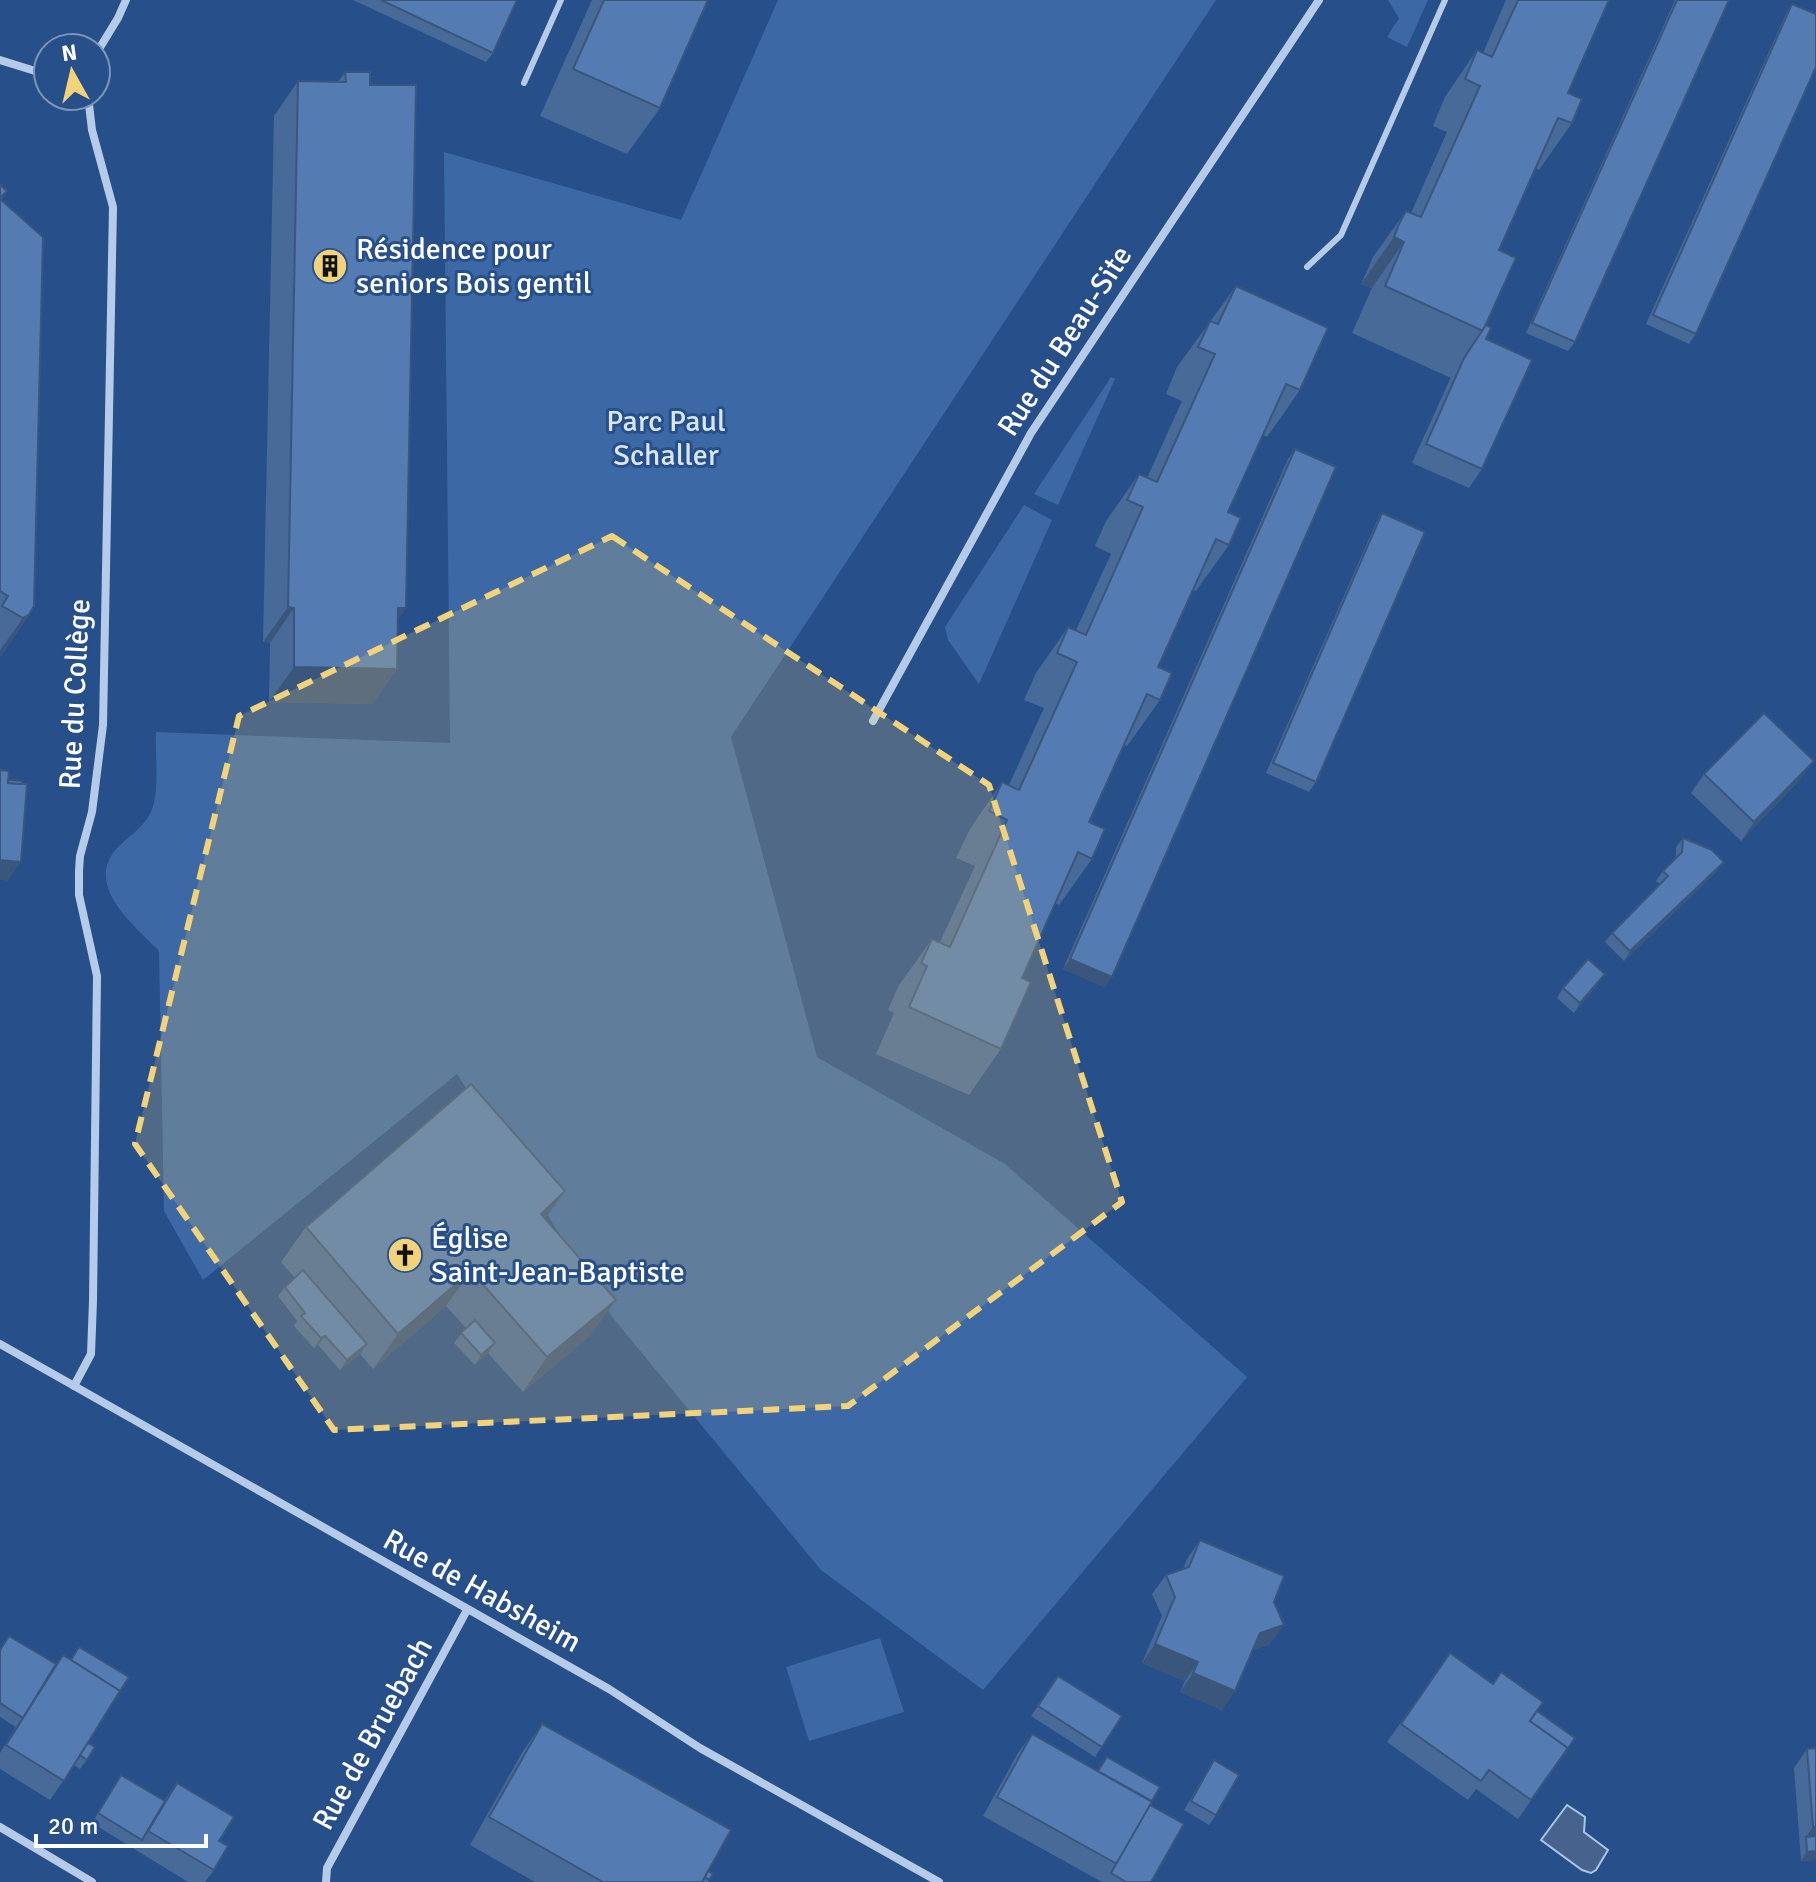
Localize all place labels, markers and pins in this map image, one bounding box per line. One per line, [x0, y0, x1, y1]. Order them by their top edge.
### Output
place label: Résidence pour seniors Bois gentil [356, 231, 592, 302]
building icon: Résidence pour seniors Bois gentil [311, 247, 349, 285]
place label: Église Saint-Jean-Baptiste [431, 1220, 685, 1291]
church icon: Église Saint-Jean-Baptiste [386, 1236, 424, 1274]

